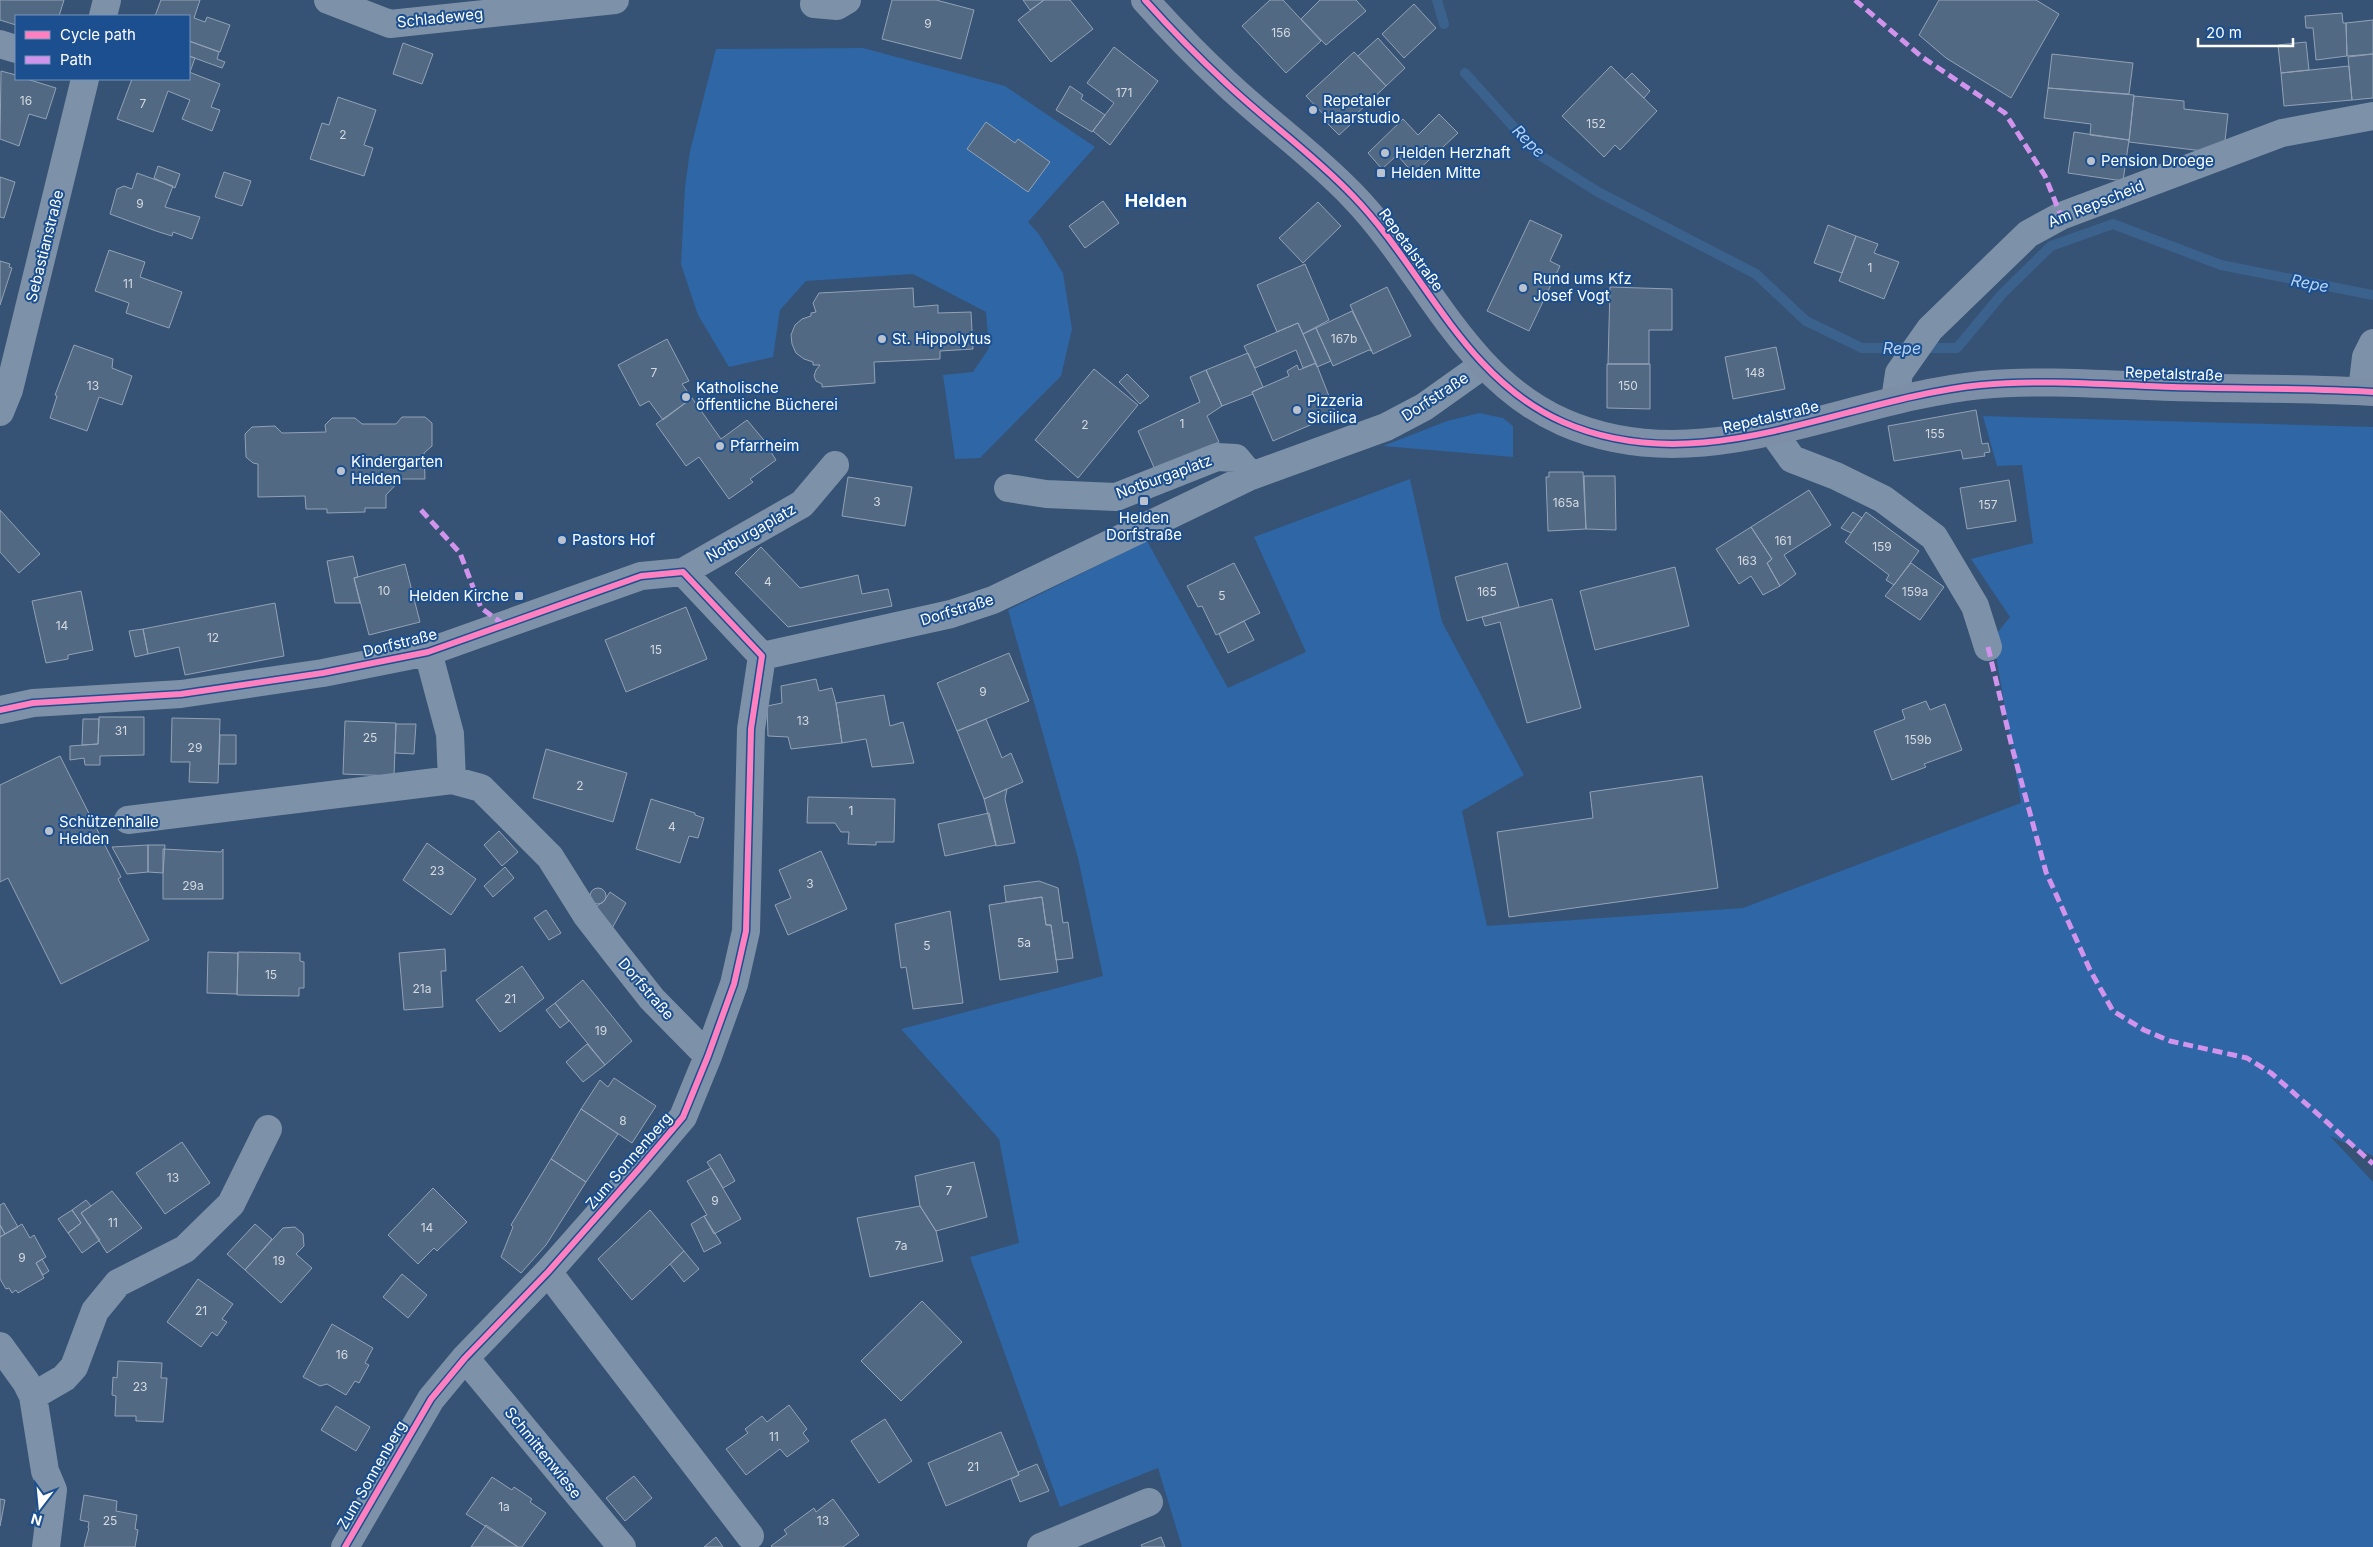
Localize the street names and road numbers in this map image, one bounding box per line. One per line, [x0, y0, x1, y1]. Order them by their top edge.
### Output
street label: Schladeweg [396, 4, 484, 31]
street label: Am Repscheid [2045, 176, 2147, 231]
street label: Sebastianstraße [21, 188, 68, 304]
street label: Repetalstraße [1375, 204, 1448, 295]
street label: Repetalstraße [2125, 362, 2223, 385]
street label: Dorfstraße [1398, 368, 1472, 425]
street label: Repetalstraße [1721, 396, 1821, 437]
street label: Notburgaplatz [1113, 450, 1214, 503]
street label: Notburgaplatz [702, 499, 799, 566]
street label: Dorfstraße [918, 589, 996, 630]
street label: Dorfstraße [361, 624, 439, 661]
street label: Dorfstraße [614, 954, 678, 1024]
street label: Zum Sonnenberg [581, 1108, 676, 1213]
street label: Schmittenwiese [501, 1403, 586, 1502]
street label: Zum Sonnenberg [333, 1417, 410, 1532]

